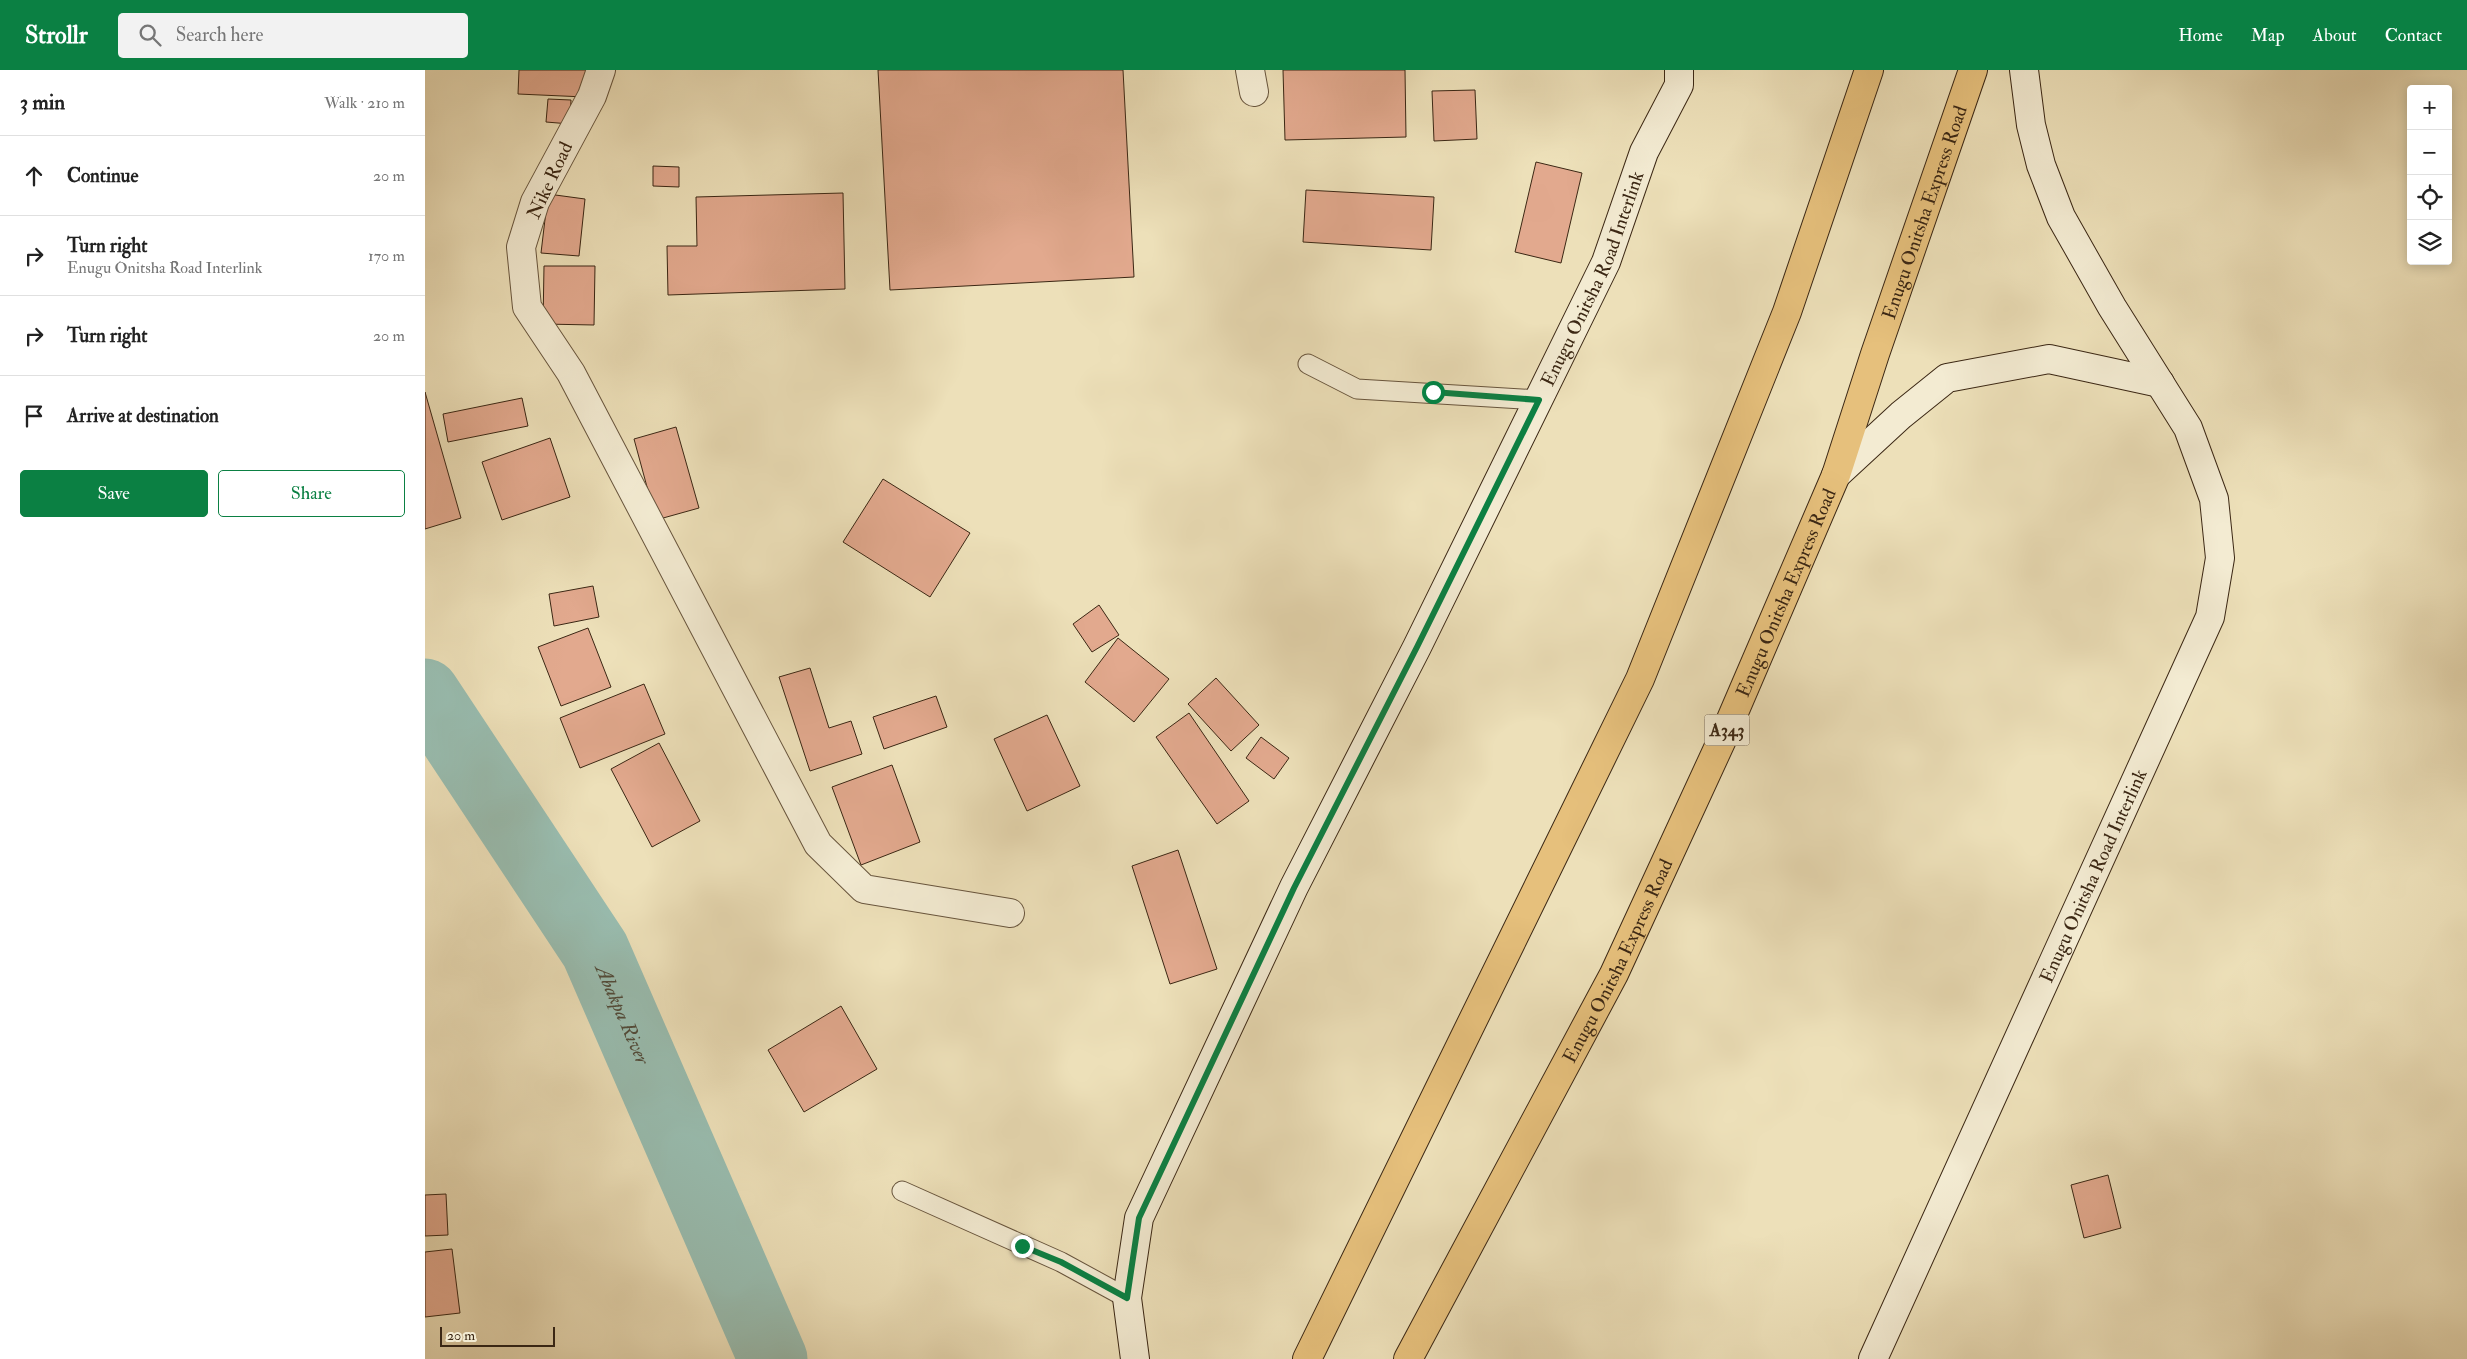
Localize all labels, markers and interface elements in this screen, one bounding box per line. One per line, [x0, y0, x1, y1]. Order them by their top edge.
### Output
search box [118, 13, 468, 58]
text: Strollr [25, 20, 88, 51]
icon: search [136, 21, 164, 49]
text: Search here [176, 23, 264, 47]
text: Home [2178, 24, 2223, 47]
text: Map [2251, 24, 2285, 47]
text: About [2313, 24, 2357, 47]
text: Contact [2385, 24, 2442, 47]
map controls [2407, 85, 2452, 265]
button: + [2407, 85, 2452, 130]
text: 3 min [20, 89, 65, 116]
text: Walk · 210 m [324, 93, 405, 113]
street label: Enugu Onitsha Express Road [1877, 102, 1973, 323]
button: − [2407, 130, 2452, 175]
street label: Nike Road [522, 137, 578, 223]
icon: ahead [20, 162, 48, 190]
text: Continue [67, 164, 138, 188]
text: 20 m [373, 166, 405, 186]
street label: Enugu Onitsha Road Interlink [1536, 168, 1650, 390]
button: locate [2407, 175, 2452, 220]
button: layers [2407, 220, 2452, 265]
text: Turn right [67, 234, 147, 258]
icon: right [20, 242, 48, 270]
text: 170 m [368, 246, 405, 266]
text: Enugu Onitsha Road Interlink [67, 258, 262, 278]
icon: right [20, 322, 48, 350]
text: Turn right [67, 324, 147, 348]
text: 20 m [373, 326, 405, 346]
route start [1422, 381, 1445, 404]
icon: arrive [20, 402, 48, 430]
text: Arrive at destination [67, 404, 219, 428]
button: Save [20, 470, 208, 517]
button: Share [218, 470, 405, 517]
street label: Enugu Onitsha Express Road [1731, 484, 1842, 701]
road number: A343 [1705, 714, 1749, 746]
street label: Enugu Onitsha Road Interlink [2035, 765, 2152, 987]
street label: Enugu Onitsha Express Road [1558, 855, 1679, 1067]
water label: Abakpa River [589, 958, 656, 1070]
route end [1011, 1235, 1034, 1258]
scale bar [440, 1324, 555, 1347]
text: 20 m [447, 1327, 475, 1344]

